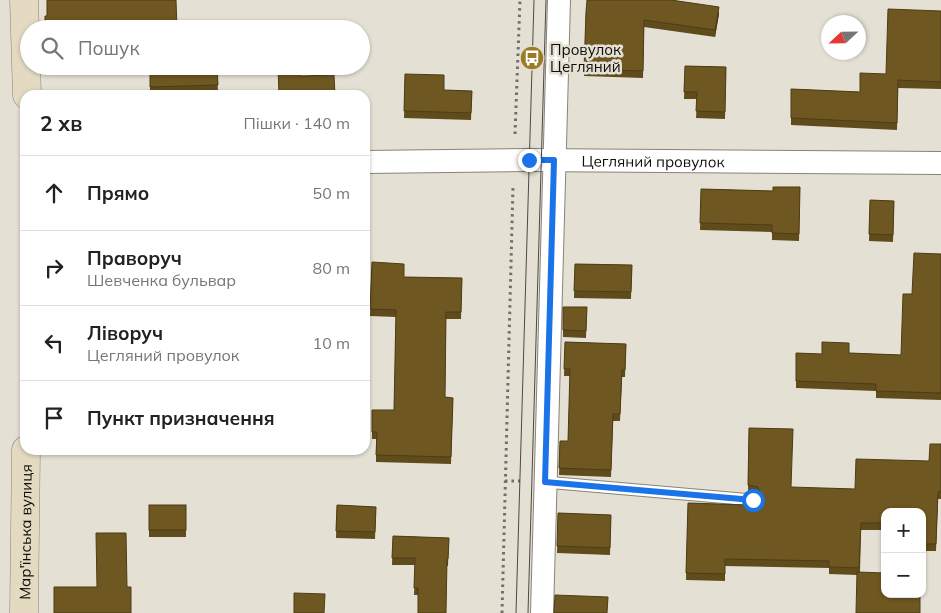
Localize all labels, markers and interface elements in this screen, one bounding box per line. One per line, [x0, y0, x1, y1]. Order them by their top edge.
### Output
north arrow [821, 15, 866, 60]
search box [20, 20, 370, 75]
icon: search [38, 34, 66, 62]
text: Пошук [78, 36, 140, 60]
place label: Провулок Цегляний [550, 40, 622, 76]
bus stop icon: Провулок Цегляний [519, 45, 545, 71]
text: 2 хв [40, 110, 82, 136]
text: Пішки · 140 m [244, 113, 350, 133]
route end [518, 149, 541, 172]
street label: Цегляний провулок [581, 151, 726, 171]
icon: ahead [40, 179, 68, 207]
text: Прямо [87, 181, 149, 205]
text: 50 m [313, 183, 350, 203]
text: Праворуч [87, 246, 182, 270]
icon: right [40, 254, 68, 282]
text: 80 m [313, 258, 350, 278]
text: Шевченка бульвар [87, 270, 236, 290]
text: Ліворуч [87, 321, 163, 345]
icon: left [40, 329, 68, 357]
text: 10 m [313, 333, 350, 353]
text: Цегляний провулок [87, 345, 239, 365]
icon: arrive [40, 404, 68, 432]
text: Пункт призначення [87, 406, 275, 430]
street label: Мар'їнська вулиця [15, 464, 35, 600]
route start [742, 489, 765, 512]
map controls [881, 508, 926, 598]
button: + [881, 508, 926, 553]
button: − [881, 553, 926, 598]

